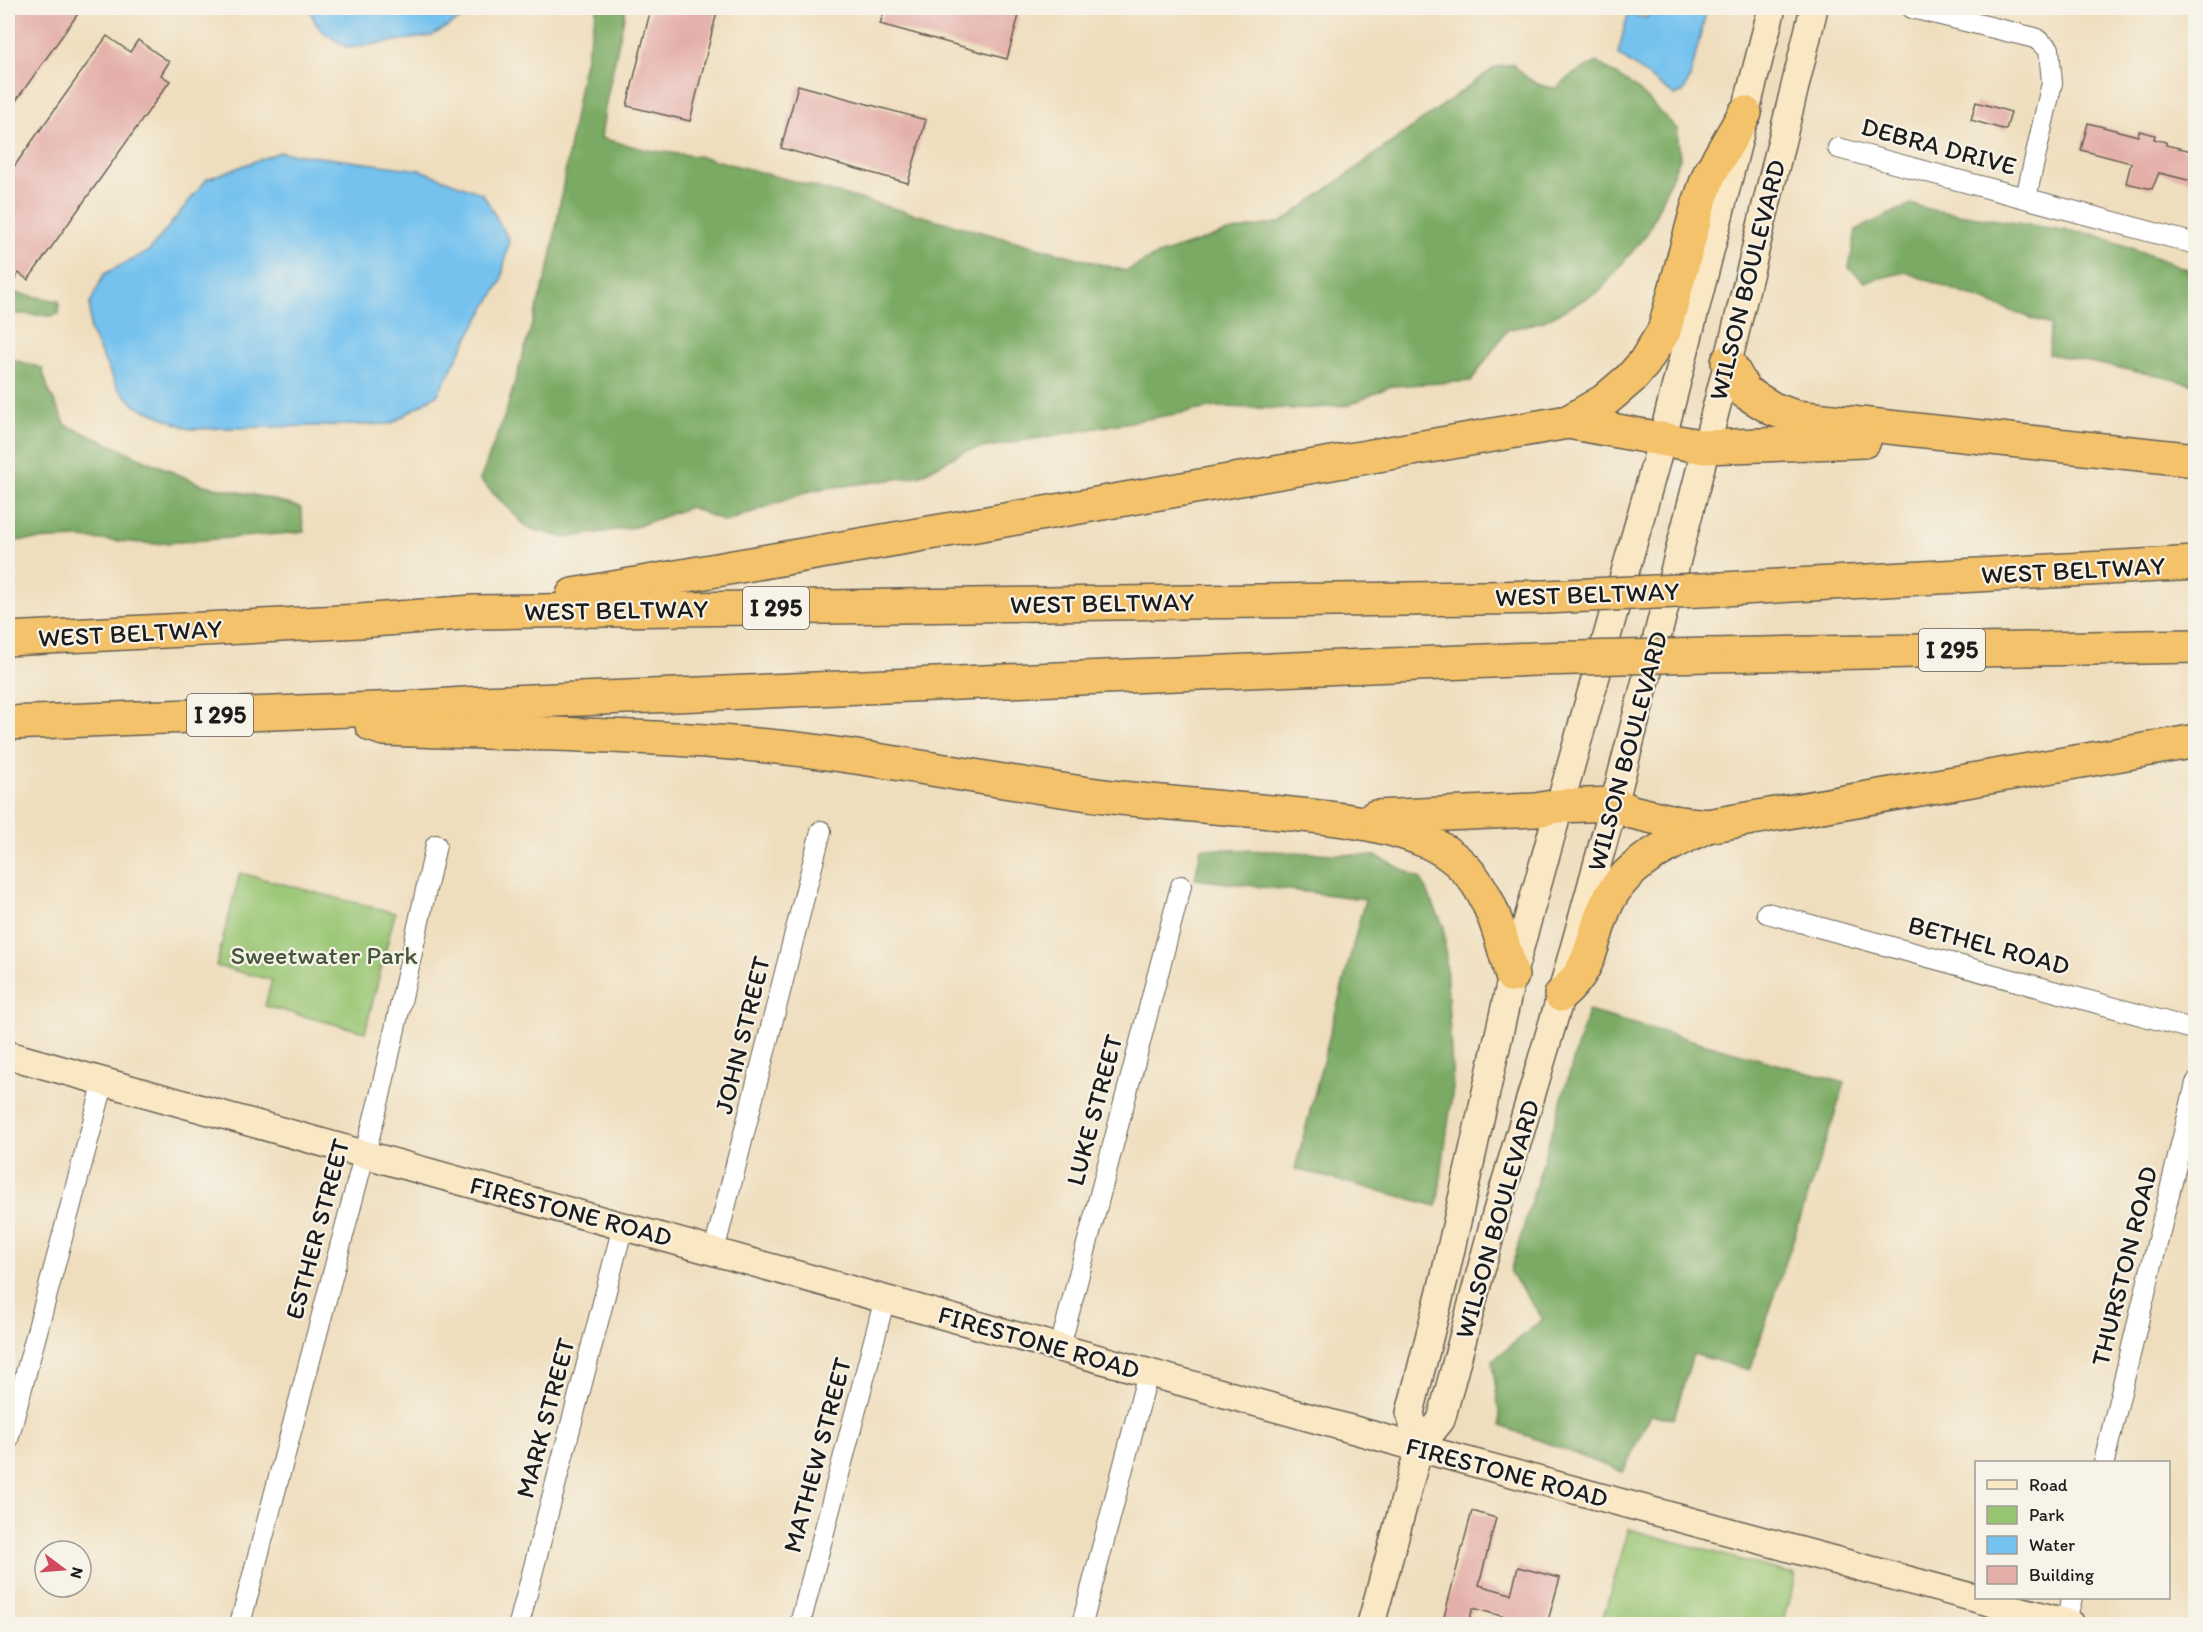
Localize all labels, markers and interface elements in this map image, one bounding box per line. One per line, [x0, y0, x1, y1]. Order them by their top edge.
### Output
street label: DEBRA DRIVE [1858, 110, 2020, 182]
street label: WILSON BOULEVARD [1702, 156, 1792, 404]
street label: WEST BELTWAY [1980, 549, 2166, 591]
street label: WEST BELTWAY [1494, 575, 1680, 613]
street label: WEST BELTWAY [1010, 585, 1195, 621]
road number: I 295 [743, 587, 809, 629]
street label: WEST BELTWAY [524, 592, 709, 628]
street label: WEST BELTWAY [37, 612, 223, 654]
street label: WILSON BOULEVARD [1580, 627, 1674, 875]
road number: I 295 [1919, 629, 1985, 671]
road number: I 295 [187, 694, 253, 736]
street label: BETHEL ROAD [1905, 908, 2073, 982]
park label: Sweetwater Park [230, 939, 418, 971]
street label: JOHN STREET [707, 952, 777, 1117]
street label: LUKE STREET [1058, 1031, 1130, 1189]
street label: WILSON BOULEVARD [1448, 1096, 1546, 1342]
street label: ESTHER STREET [277, 1135, 357, 1323]
street label: THURSTON ROAD [2084, 1163, 2164, 1369]
street label: FIRESTONE ROAD [466, 1169, 676, 1253]
street label: FIRESTONE ROAD [935, 1298, 1143, 1386]
street label: MARK STREET [508, 1334, 582, 1502]
street label: MATHEW STREET [776, 1354, 859, 1556]
street label: FIRESTONE ROAD [1402, 1430, 1612, 1514]
legend [1975, 1461, 2170, 1599]
text: Road [2029, 1474, 2068, 1496]
text: Park [2029, 1504, 2064, 1526]
text: Water [2029, 1534, 2075, 1556]
north arrow [33, 1539, 93, 1599]
text: Building [2029, 1564, 2095, 1586]
text: N [66, 1565, 88, 1581]

